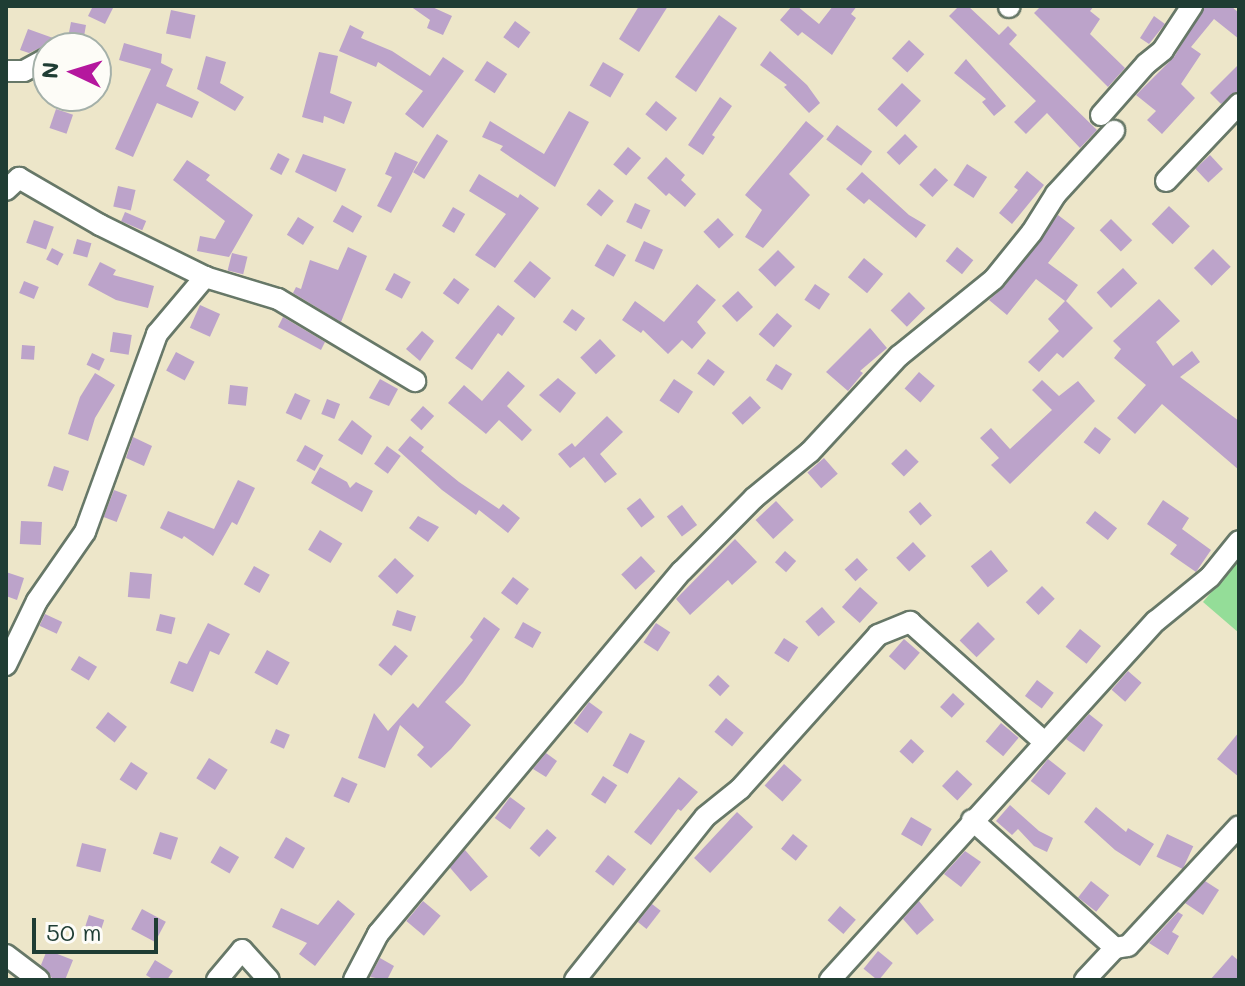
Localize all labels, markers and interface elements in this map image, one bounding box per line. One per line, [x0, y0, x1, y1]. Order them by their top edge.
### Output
north arrow [32, 32, 112, 112]
text: N [35, 61, 65, 80]
scale bar [36, 902, 162, 952]
text: 50 m [46, 916, 102, 947]

